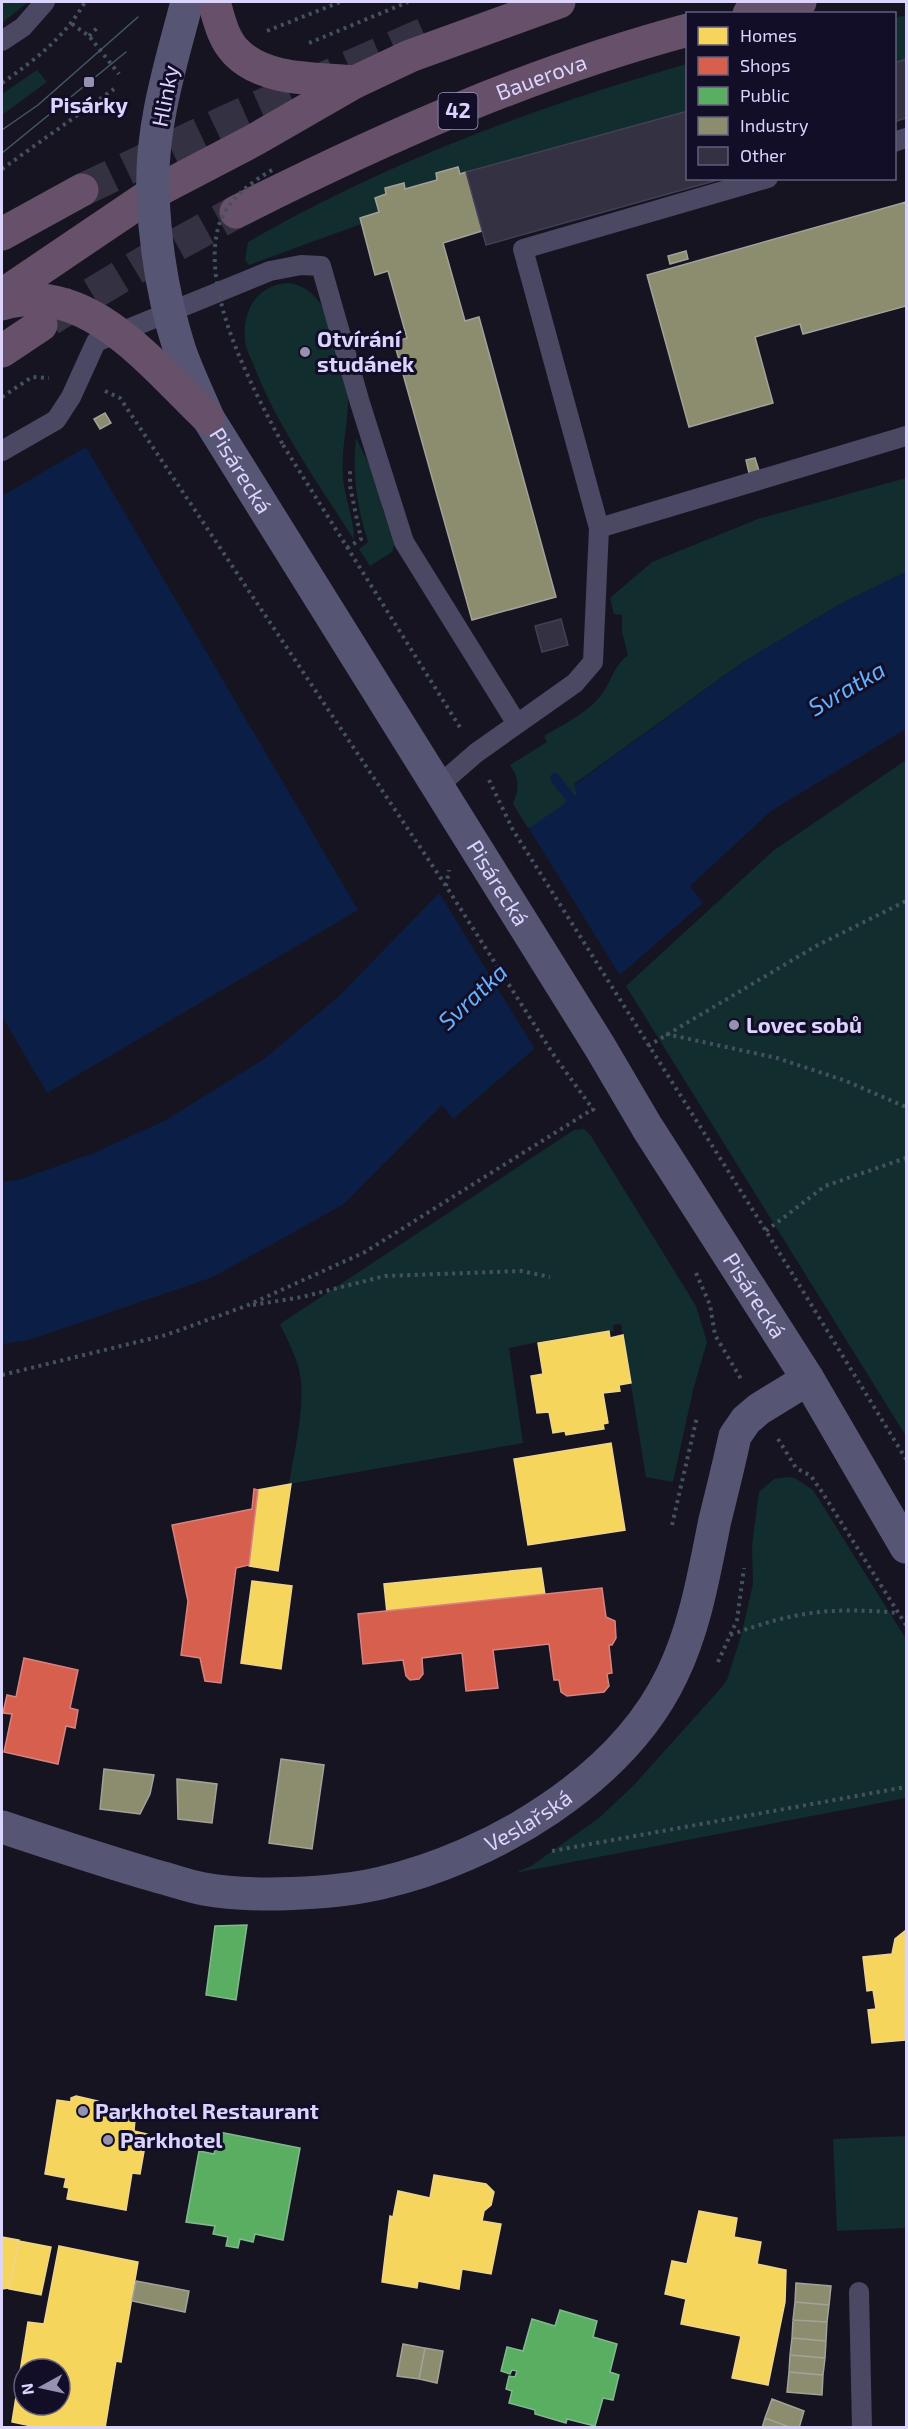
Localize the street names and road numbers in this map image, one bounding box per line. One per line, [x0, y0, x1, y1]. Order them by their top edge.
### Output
street label: Bauerova [492, 48, 590, 105]
street label: Hlinky [145, 62, 183, 129]
road number: 42 [438, 93, 478, 129]
street label: Pisárecká [205, 422, 278, 518]
street label: Pisárecká [462, 835, 535, 930]
street label: Pisárecká [719, 1248, 792, 1343]
street label: Veslařská [480, 1783, 576, 1856]

